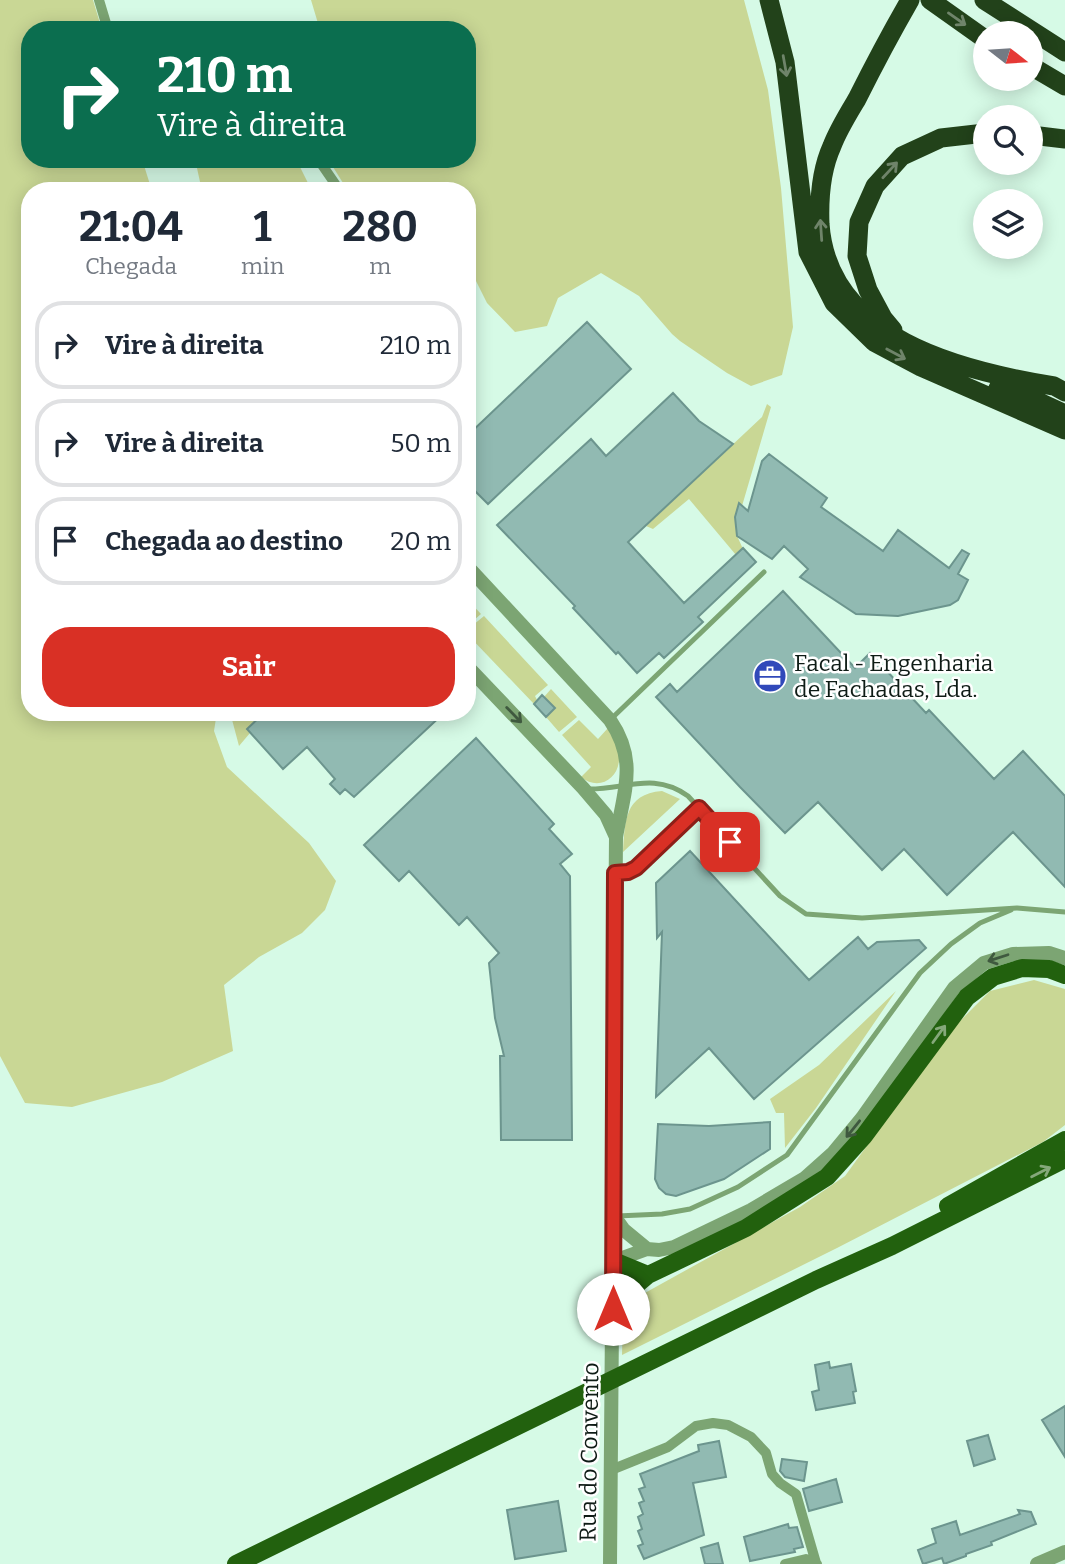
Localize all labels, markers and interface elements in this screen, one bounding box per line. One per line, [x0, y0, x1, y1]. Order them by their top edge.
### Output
one-way arrow [947, 12, 966, 27]
north arrow [973, 21, 1043, 91]
map controls [973, 21, 1043, 259]
text: 210 m [157, 46, 292, 105]
icon: right [42, 49, 133, 140]
one-way arrow [779, 54, 793, 77]
button: search [973, 105, 1043, 175]
text: Vire à direita [157, 106, 346, 144]
one-way arrow [882, 161, 898, 179]
button: layers [973, 189, 1043, 259]
text: 21:04 [79, 202, 183, 252]
text: 1 [254, 202, 272, 252]
text: 280 [342, 202, 418, 252]
one-way arrow [814, 219, 827, 242]
text: Chegada [85, 252, 177, 280]
text: min [241, 252, 284, 280]
text: m [369, 252, 391, 280]
icon: right [46, 326, 84, 364]
text: Vire à direita [105, 330, 264, 361]
text: 210 m [380, 330, 451, 361]
one-way arrow [885, 348, 906, 361]
icon: right [46, 424, 84, 462]
text: Vire à direita [105, 428, 264, 459]
text: 50 m [390, 428, 451, 459]
icon: arrive [46, 522, 84, 560]
text: Chegada ao destino [105, 526, 343, 557]
text: 20 m [390, 526, 451, 557]
button: Sair [42, 627, 455, 707]
place label: Facal - Engenharia de Fachadas, Lda. [794, 649, 994, 703]
office icon: Facal - Engenharia de Fachadas, Lda. [751, 657, 789, 695]
one-way arrow [506, 706, 523, 723]
pin [700, 812, 760, 872]
icon: arrive [711, 823, 749, 861]
one-way arrow [988, 953, 1010, 966]
one-way arrow [932, 1025, 947, 1044]
one-way arrow [845, 1119, 860, 1137]
one-way arrow [1030, 1165, 1051, 1179]
position arrow [576, 1272, 650, 1346]
street label: Rua do Convento [573, 1362, 605, 1542]

